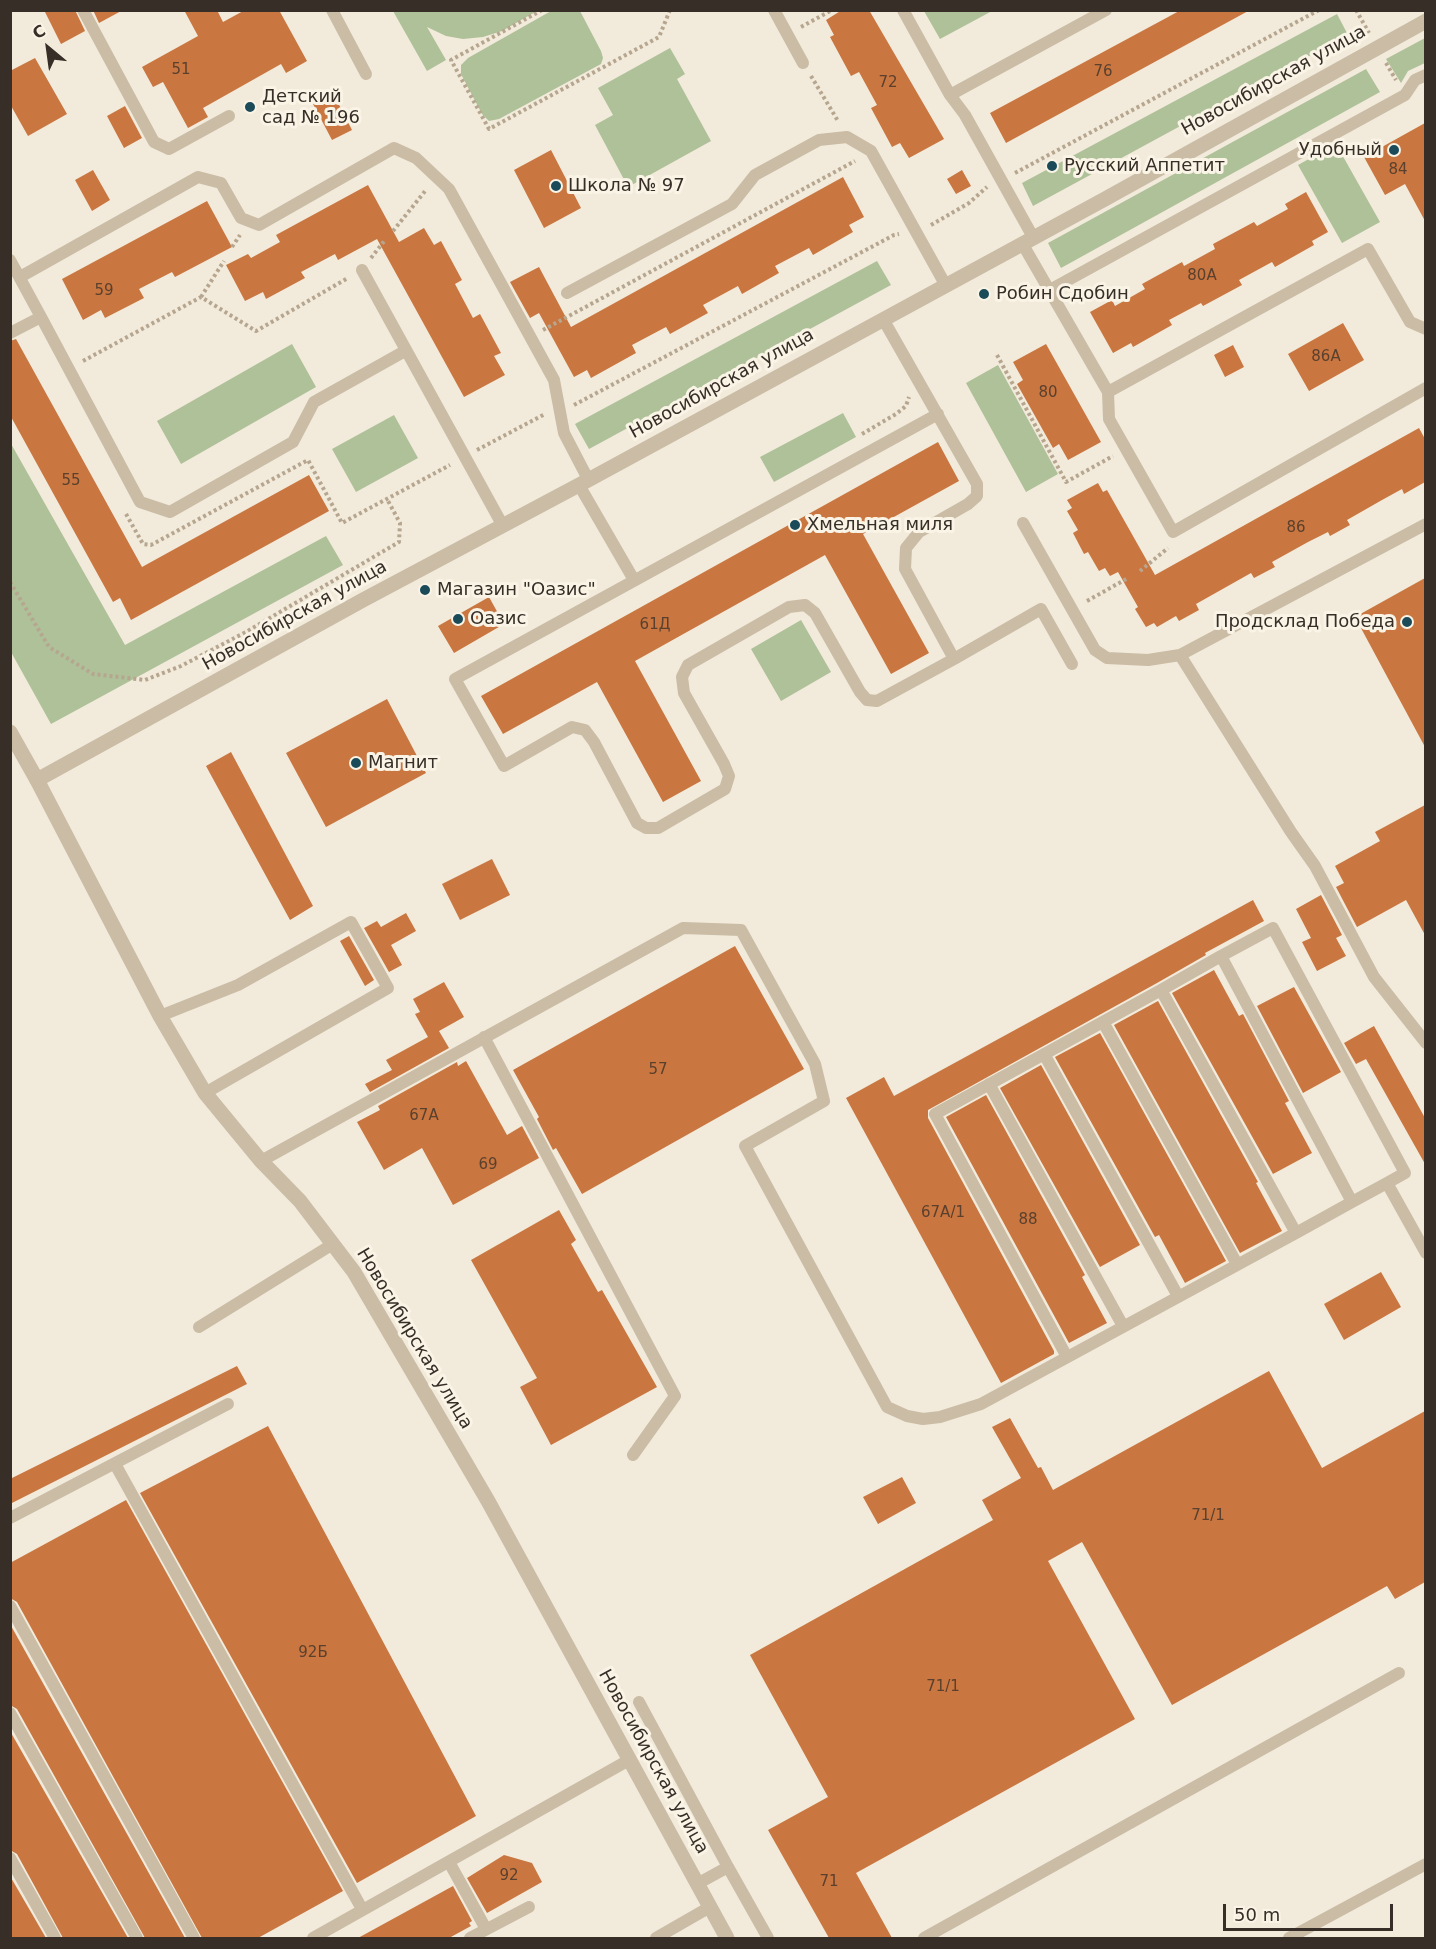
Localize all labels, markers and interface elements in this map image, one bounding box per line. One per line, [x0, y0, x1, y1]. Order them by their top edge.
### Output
north arrow [18, 18, 78, 78]
text: С [29, 21, 49, 43]
street label: Новосибирская улица [1178, 21, 1370, 141]
house number: 51 [171, 61, 191, 79]
house number: 76 [1093, 63, 1113, 81]
house number: 72 [878, 74, 898, 92]
place label: Детский сад № 196 [262, 86, 360, 128]
marker: Детский сад № 196 [243, 100, 257, 114]
place label: Удобный [1299, 139, 1382, 161]
marker: Удобный [1387, 143, 1401, 157]
place label: Русский Аппетит [1064, 155, 1225, 177]
marker: Русский Аппетит [1045, 159, 1059, 173]
house number: 84 [1388, 161, 1408, 179]
place label: Школа № 97 [568, 175, 685, 197]
marker: Школа № 97 [549, 179, 563, 193]
house number: 80А [1187, 267, 1217, 285]
house number: 59 [94, 282, 114, 300]
place label: Робин Сдобин [996, 283, 1129, 305]
marker: Робин Сдобин [977, 287, 991, 301]
street label: Новосибирская улица [626, 324, 818, 444]
house number: 86А [1311, 348, 1341, 366]
house number: 80 [1038, 384, 1058, 402]
house number: 55 [61, 472, 81, 490]
place label: Хмельная миля [807, 514, 953, 536]
marker: Хмельная миля [788, 518, 802, 532]
house number: 86 [1286, 519, 1306, 537]
street label: Новосибирская улица [199, 556, 391, 676]
place label: Магазин "Оазис" [437, 579, 596, 601]
marker: Магазин "Оазис" [418, 583, 432, 597]
place label: Оазис [470, 608, 526, 630]
place label: Продсклад Победа [1215, 611, 1395, 633]
marker: Оазис [451, 612, 465, 626]
marker: Продсклад Победа [1400, 615, 1414, 629]
house number: 61Д [640, 616, 670, 634]
place label: Магнит [368, 752, 438, 774]
marker: Магнит [349, 756, 363, 770]
house number: 57 [648, 1061, 668, 1079]
house number: 67А [409, 1107, 439, 1125]
house number: 69 [478, 1156, 498, 1174]
house number: 67А/1 [921, 1204, 965, 1222]
house number: 88 [1018, 1211, 1038, 1229]
street label: Новосибирская улица [351, 1245, 477, 1433]
house number: 71/1 [1191, 1507, 1225, 1525]
house number: 92Б [298, 1644, 328, 1662]
street label: Новосибирская улица [593, 1666, 713, 1858]
house number: 71/1 [926, 1678, 960, 1696]
house number: 92 [499, 1867, 519, 1885]
house number: 71 [819, 1873, 839, 1891]
scale bar [1226, 1892, 1396, 1930]
text: 50 m [1234, 1904, 1280, 1925]

